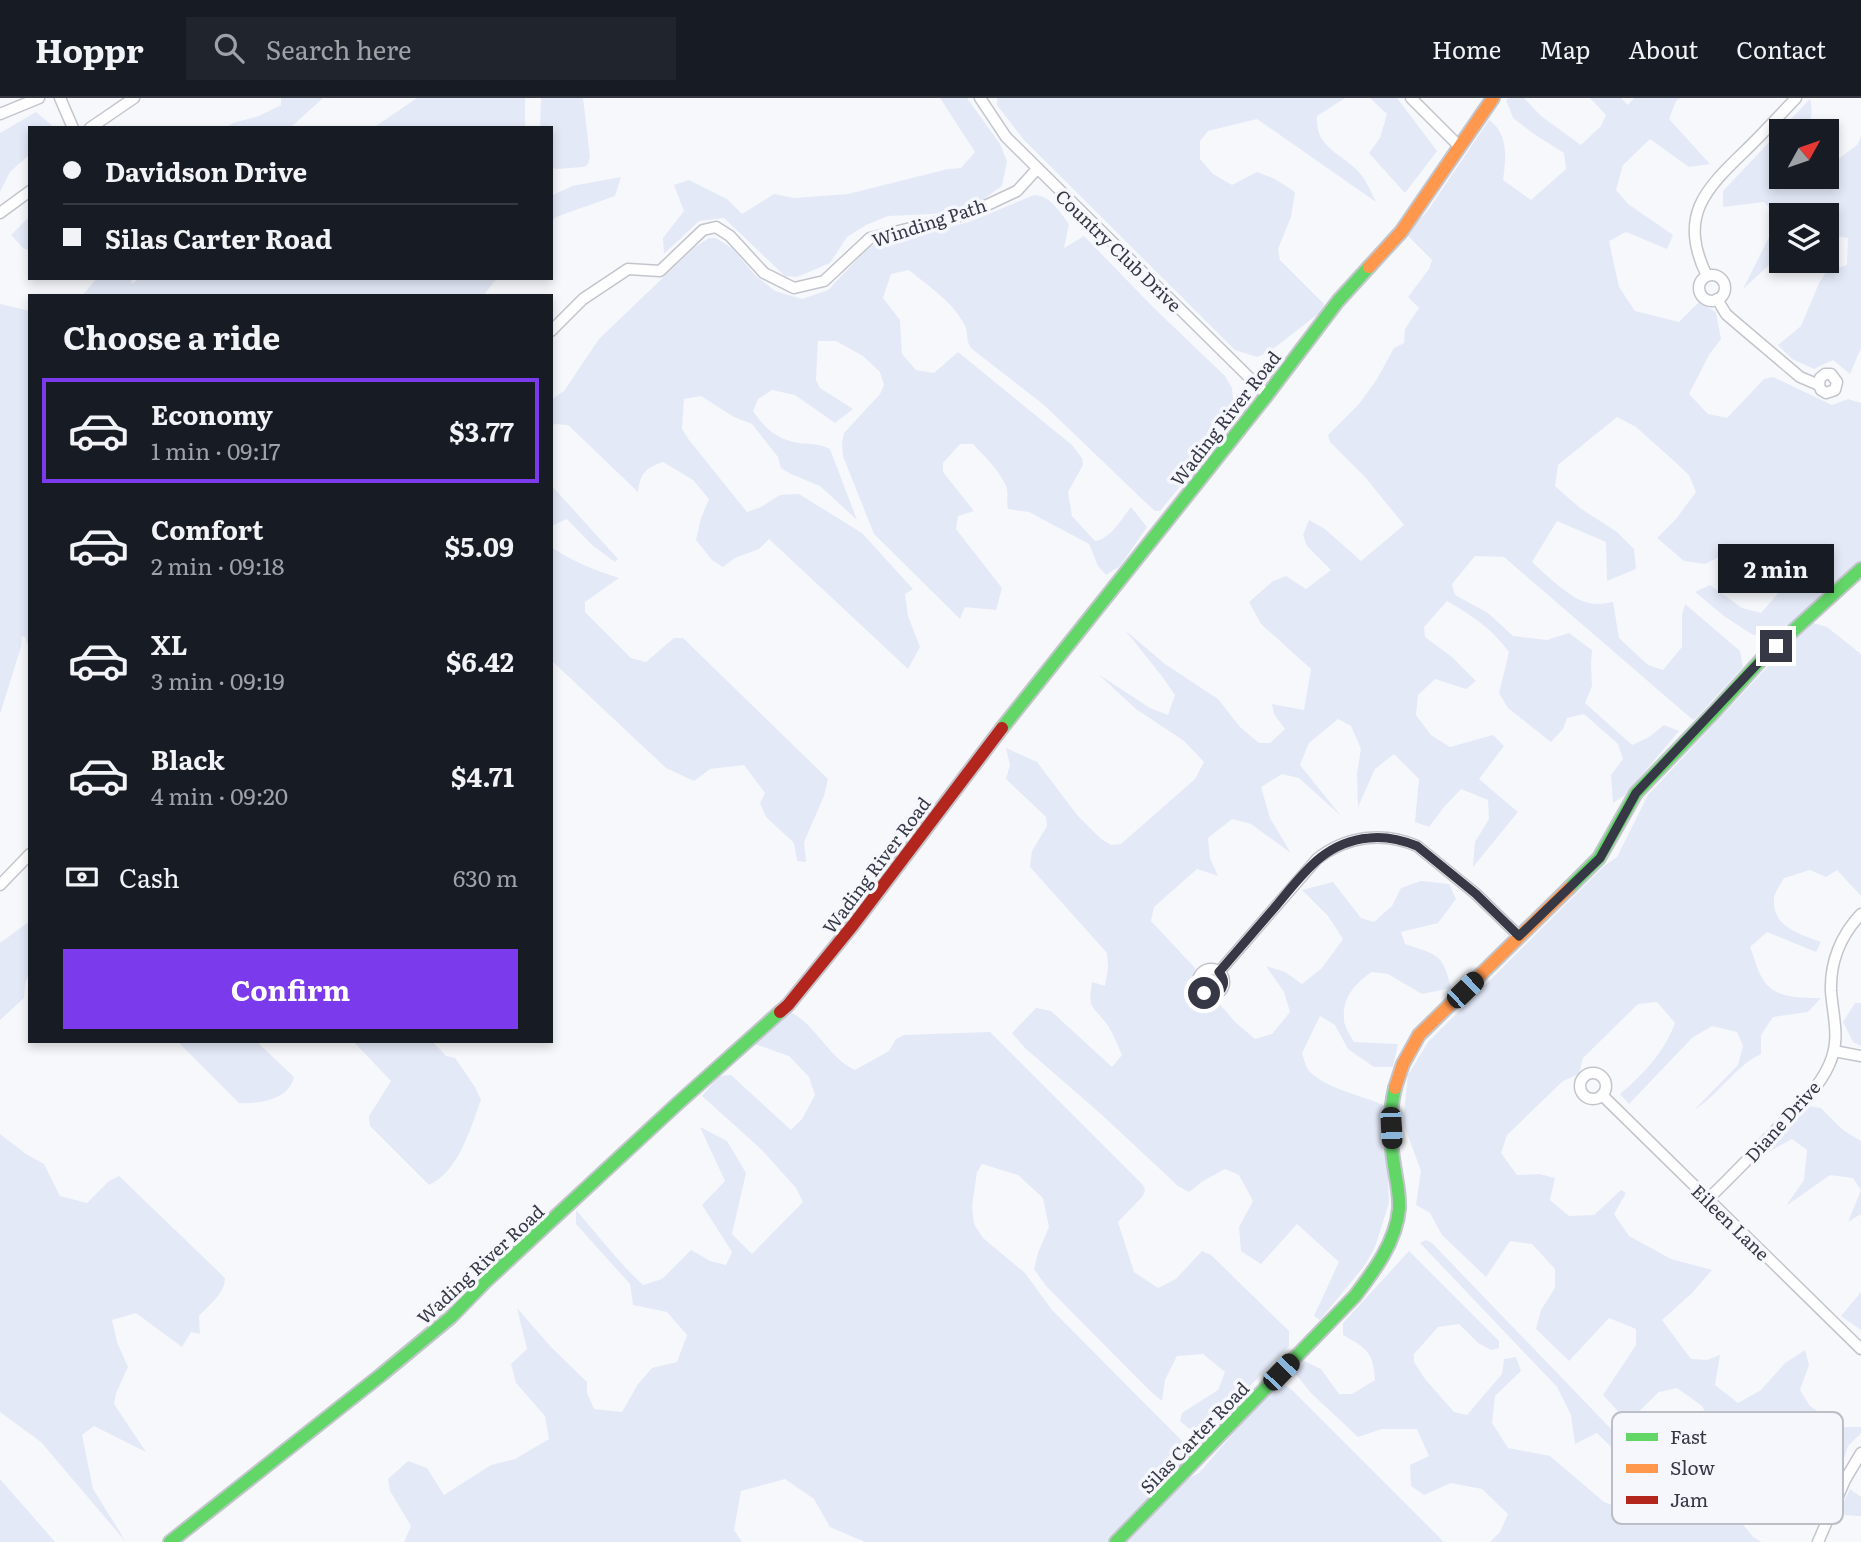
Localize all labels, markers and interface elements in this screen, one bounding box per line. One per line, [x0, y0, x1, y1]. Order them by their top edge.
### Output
search box [186, 17, 676, 80]
text: Hoppr [35, 24, 144, 73]
icon: search [210, 29, 248, 67]
text: Search here [266, 29, 412, 68]
text: Home [1432, 31, 1501, 66]
text: Map [1539, 31, 1590, 66]
text: About [1628, 31, 1698, 66]
text: Contact [1736, 31, 1826, 66]
north arrow [1769, 119, 1839, 189]
map controls [1769, 119, 1839, 273]
text: Davidson Drive [105, 151, 307, 190]
street label: Country Club Drive [1050, 183, 1188, 317]
street label: Winding Path [868, 191, 990, 253]
button: layers [1769, 203, 1839, 273]
text: Silas Carter Road [105, 218, 332, 257]
text: Choose a ride [63, 312, 280, 360]
street label: Wading River Road [1164, 345, 1286, 491]
text: Economy [151, 394, 273, 433]
icon: car [67, 399, 130, 462]
text: $3.77 [449, 411, 514, 450]
text: 1 min · 09:17 [151, 433, 280, 467]
text: Comfort [151, 509, 263, 548]
icon: car [67, 514, 130, 577]
text: $5.09 [445, 526, 514, 565]
callout: 2 min [1718, 545, 1834, 594]
text: 2 min · 09:18 [151, 548, 284, 582]
text: 2 min [1744, 551, 1808, 585]
text: XL [151, 624, 188, 663]
icon: car [67, 629, 130, 692]
route end [1760, 630, 1792, 662]
text: $6.42 [446, 641, 514, 680]
text: 3 min · 09:19 [151, 663, 285, 697]
text: Black [151, 739, 225, 778]
icon: car [67, 744, 130, 807]
text: $4.71 [451, 756, 514, 795]
text: 4 min · 09:20 [151, 778, 288, 812]
street label: Wading River Road [816, 791, 936, 939]
text: Cash [119, 857, 180, 896]
icon: cash [63, 858, 101, 896]
text: 630 m [453, 860, 518, 894]
button: Confirm [63, 949, 518, 1029]
car [1443, 968, 1488, 1012]
route start [1188, 977, 1220, 1009]
street label: Diane Drive [1738, 1074, 1826, 1168]
car [1380, 1106, 1403, 1150]
street label: Eileen Lane [1686, 1178, 1776, 1266]
street label: Wading River Road [410, 1198, 550, 1330]
car [1259, 1350, 1304, 1394]
street label: Silas Carter Road [1133, 1375, 1255, 1499]
legend [1612, 1412, 1843, 1524]
text: Fast [1670, 1422, 1707, 1450]
text: Slow [1670, 1453, 1715, 1481]
text: Jam [1670, 1485, 1708, 1513]

